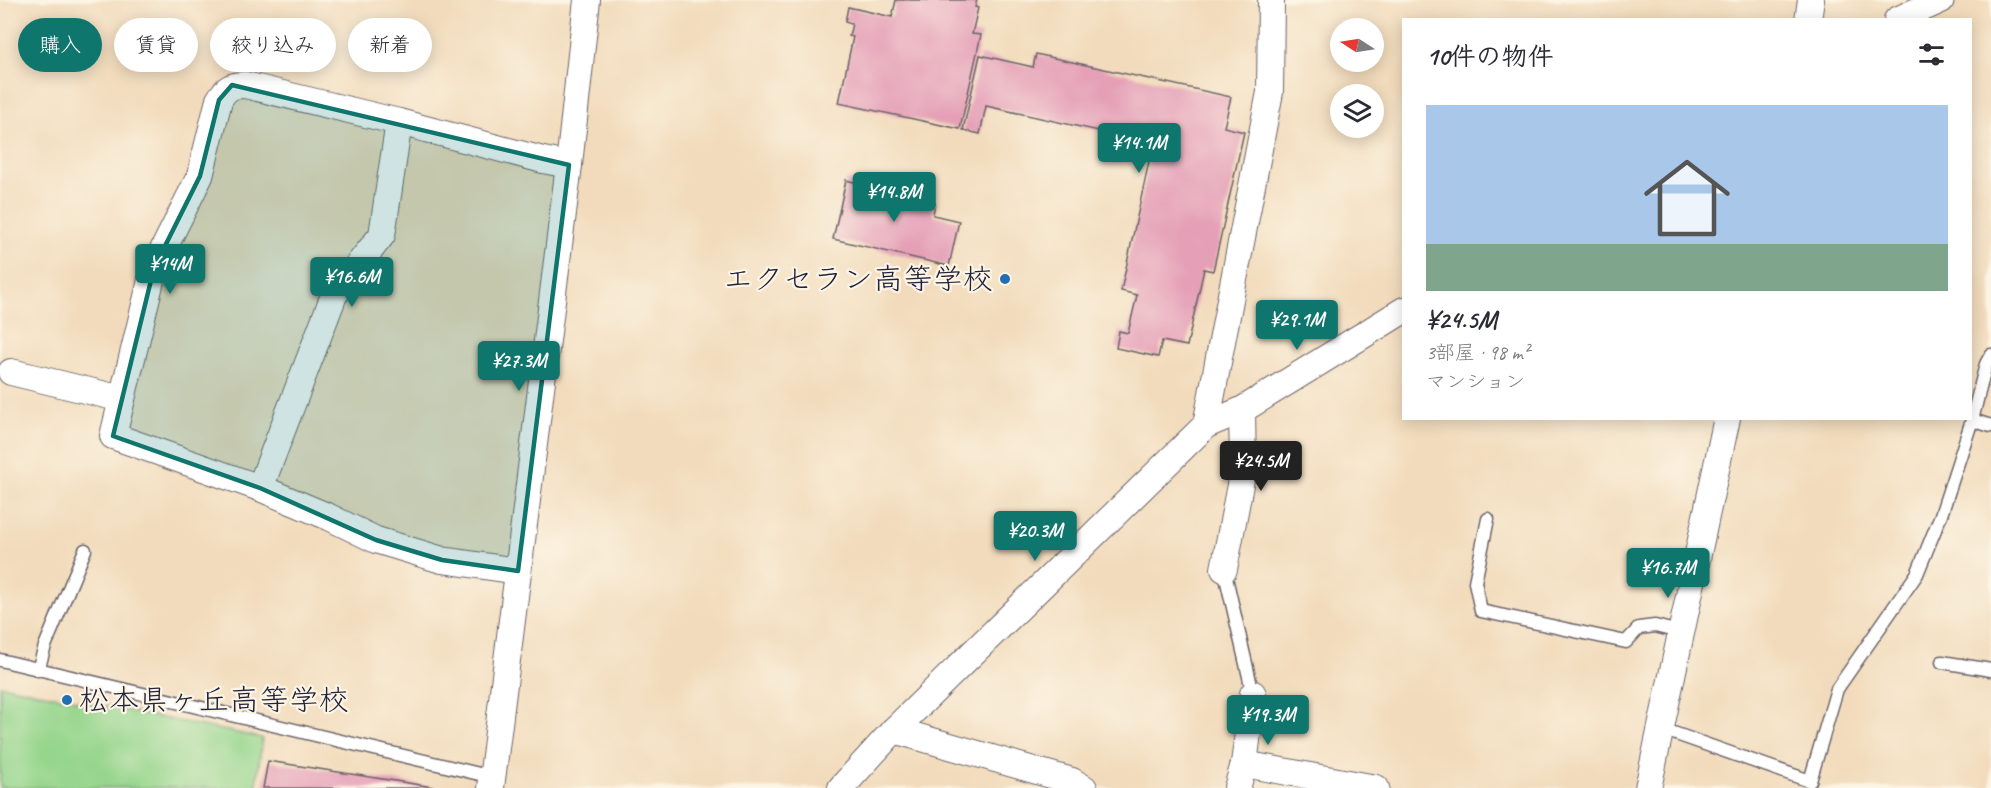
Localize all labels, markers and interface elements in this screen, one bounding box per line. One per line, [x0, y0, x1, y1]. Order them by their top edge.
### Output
chip: 購入 [18, 18, 102, 72]
chip: 賃貸 [114, 18, 198, 72]
chip: 絞り込み [210, 18, 336, 72]
chip: 新着 [348, 18, 432, 72]
north arrow [1330, 18, 1384, 72]
map controls [1330, 18, 1384, 138]
icon: filters [1915, 38, 1948, 71]
text: 10件の物件 [1426, 40, 1553, 73]
button: layers [1330, 84, 1384, 138]
pin: ¥14.1M [1090, 123, 1188, 174]
text: ¥14.1M [1112, 130, 1166, 155]
icon: home [1633, 144, 1741, 252]
pin: ¥14.8M [845, 172, 943, 223]
text: ¥14.8M [867, 179, 921, 204]
pin: ¥14M [134, 244, 206, 295]
text: ¥14M [149, 251, 191, 276]
pin: ¥16.6M [303, 257, 401, 308]
place label: エクセラン高等学校 [723, 260, 993, 298]
text: ¥16.6M [324, 264, 380, 289]
marker: エクセラン高等学校 [998, 272, 1012, 286]
pin: ¥29.1M [1248, 300, 1346, 351]
text: ¥24.5M [1426, 303, 1497, 336]
text: ¥29.1M [1270, 307, 1324, 332]
text: 3部屋 · 98 m² [1426, 340, 1529, 365]
pin: ¥27.3M [470, 341, 568, 392]
text: ¥27.3M [492, 348, 546, 373]
text: マンション [1426, 369, 1525, 394]
pin: ¥24.5M [1212, 441, 1310, 492]
text: ¥24.5M [1234, 448, 1288, 473]
pin: ¥20.3M [986, 511, 1084, 562]
text: ¥20.3M [1008, 518, 1062, 543]
pin: ¥16.7M [1619, 548, 1717, 599]
text: ¥16.7M [1641, 555, 1695, 580]
place label: 松本県ヶ丘高等学校 [79, 681, 349, 719]
marker: 松本県ヶ丘高等学校 [60, 693, 74, 707]
pin: ¥19.3M [1219, 695, 1317, 746]
text: ¥19.3M [1241, 702, 1295, 727]

